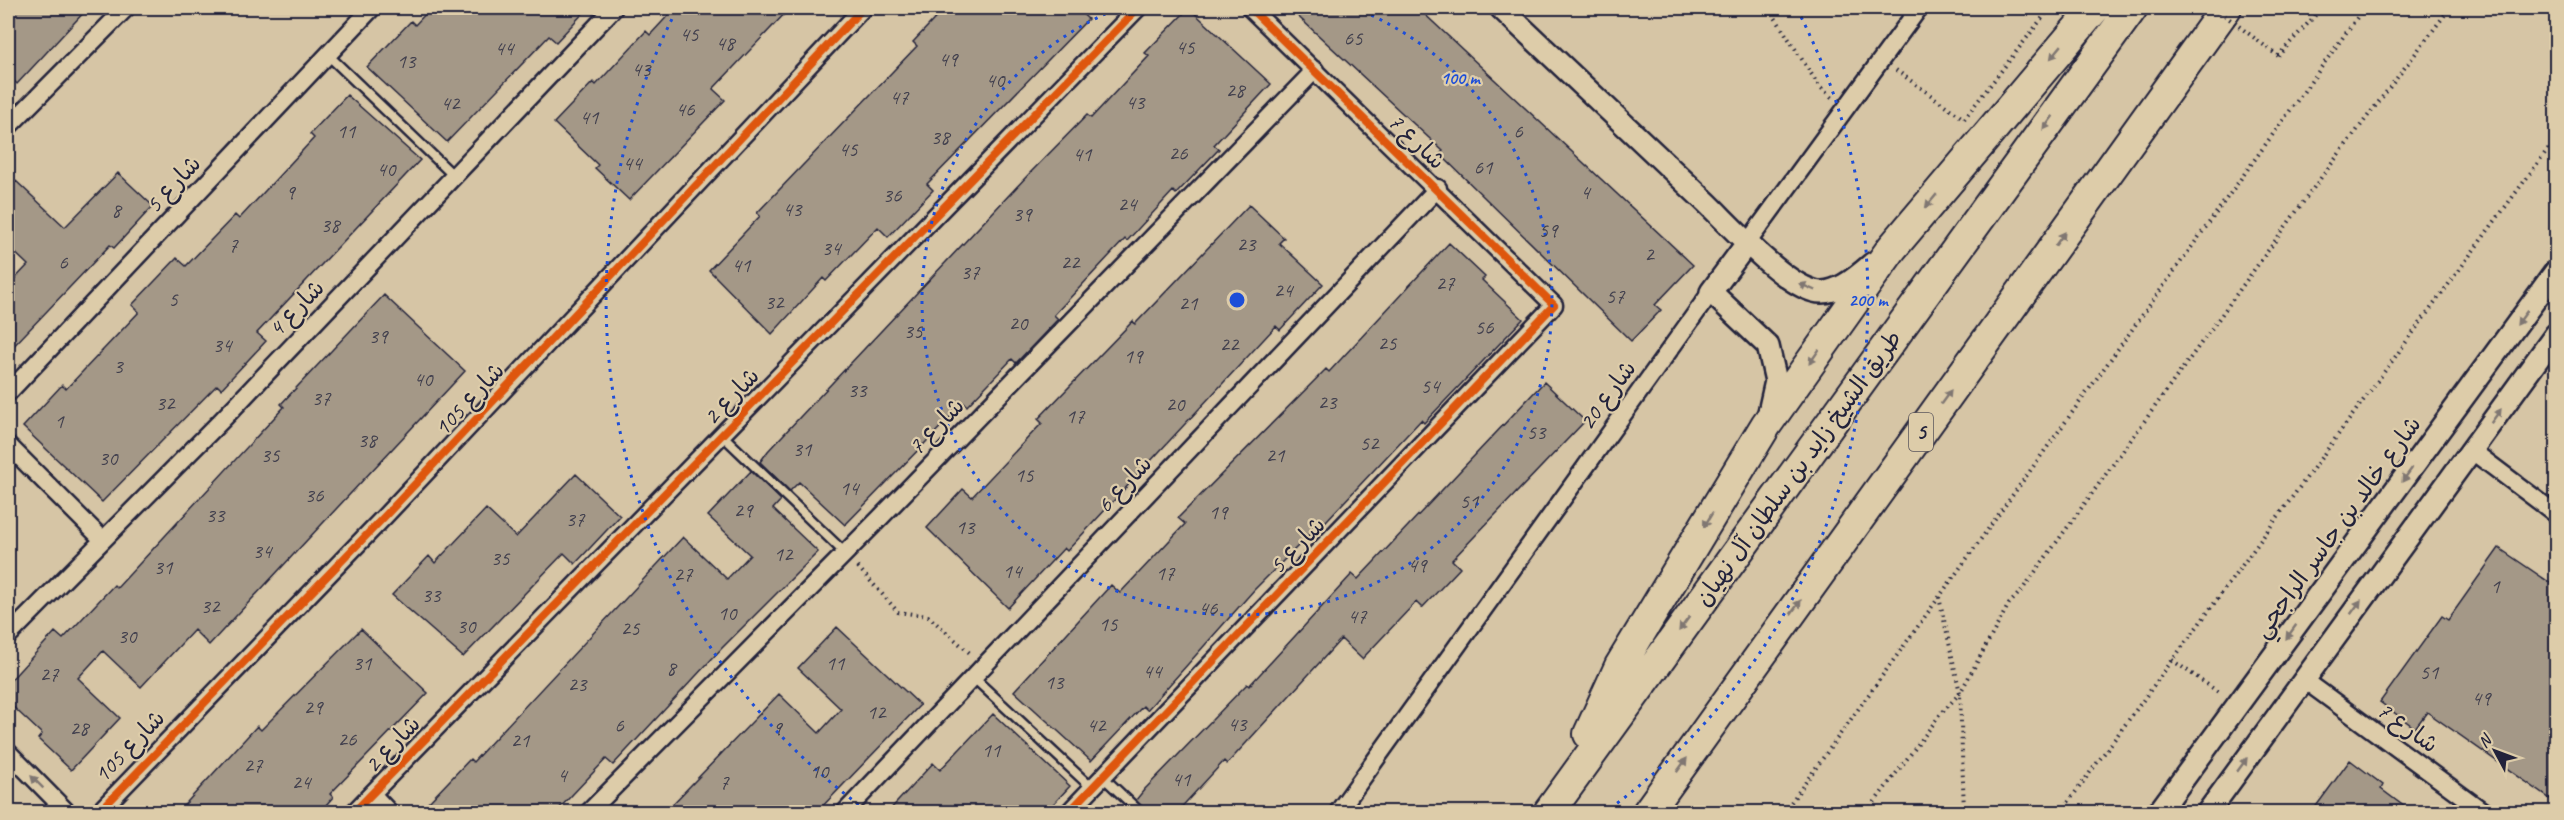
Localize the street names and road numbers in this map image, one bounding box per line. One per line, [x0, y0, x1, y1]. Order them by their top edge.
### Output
street label: شارع 7 [1381, 106, 1452, 177]
street label: شارع 5 [139, 149, 209, 221]
street label: شارع 4 [261, 273, 332, 344]
street label: طريق الشيخ زايد بن سلطان آل نهيان [1688, 324, 1909, 612]
street label: شارع 20 [1572, 354, 1644, 437]
street label: شارع 105 [427, 356, 512, 444]
street label: شارع 2 [696, 361, 767, 432]
street label: شارع 7 [901, 391, 972, 462]
street label: شارع خالد بن جاسر الراجحي [2246, 410, 2433, 647]
road number: 5 [1909, 413, 1933, 451]
street label: شارع 6 [1090, 449, 1160, 521]
street label: شارع 5 [1262, 510, 1333, 581]
street label: شارع 7 [2370, 695, 2445, 761]
street label: شارع 105 [87, 703, 173, 790]
street label: شارع 2 [357, 709, 428, 780]

